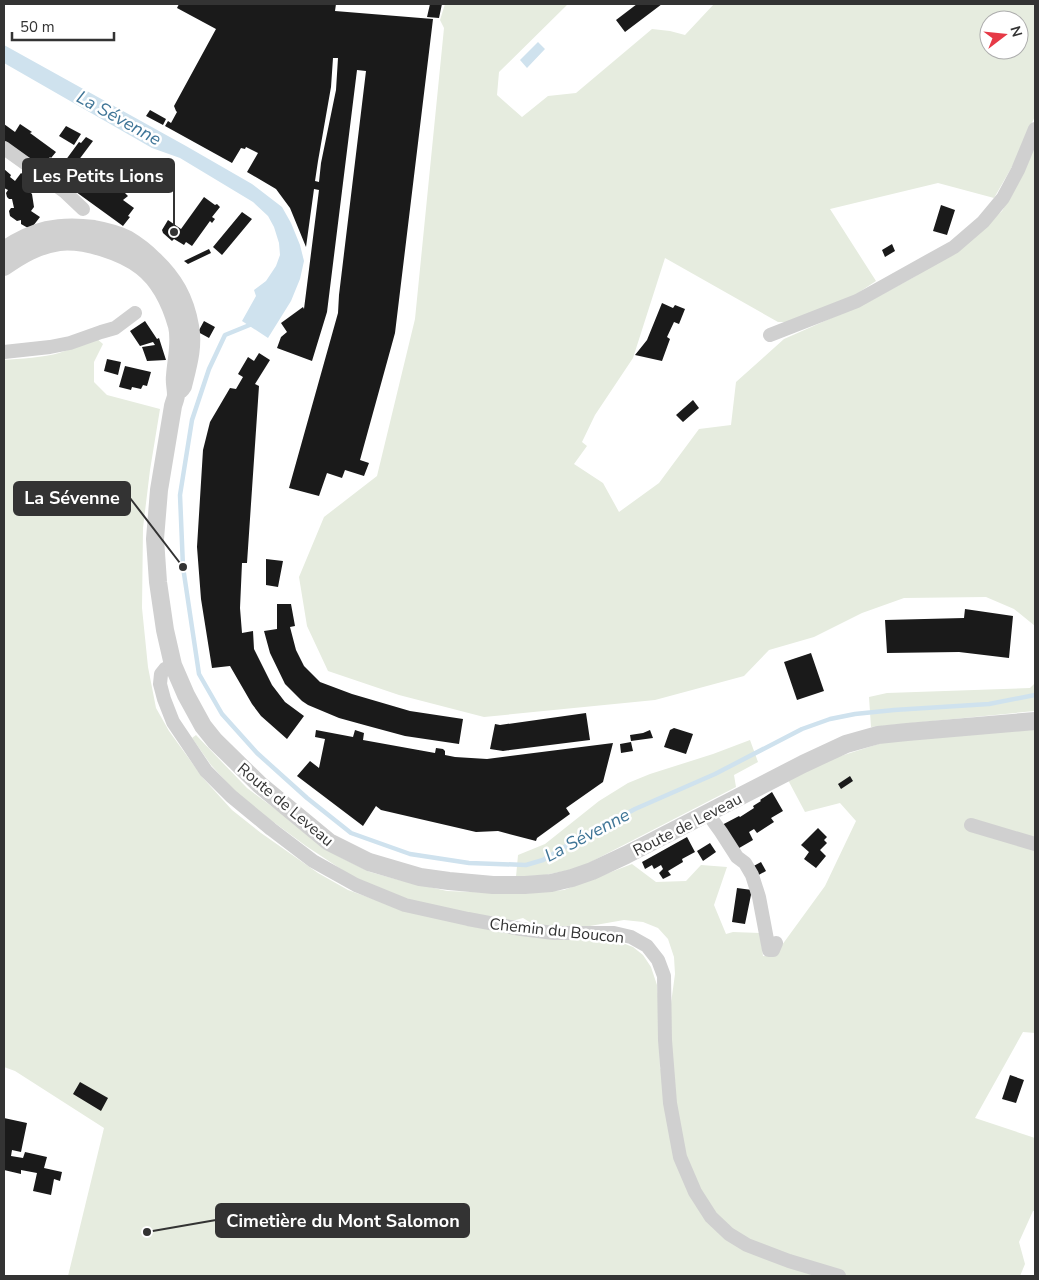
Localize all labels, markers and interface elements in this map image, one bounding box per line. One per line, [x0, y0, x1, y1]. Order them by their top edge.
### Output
scale bar [12, 10, 115, 42]
north arrow [979, 10, 1029, 60]
text: 50 m [20, 17, 55, 37]
text: N [1005, 24, 1027, 39]
water label: La Sévenne [72, 85, 166, 151]
callout: Les Petits Lions [23, 159, 174, 192]
text: Les Petits Lions [33, 164, 164, 188]
callout: La Sévenne [14, 482, 130, 515]
text: La Sévenne [24, 486, 120, 510]
street label: Route de Leveau [232, 758, 338, 852]
street label: Route de Leveau [629, 788, 746, 862]
water label: La Sévenne [540, 802, 634, 867]
street label: Chemin du Boucon [488, 913, 625, 949]
callout: Cimetière du Mont Salomon [216, 1204, 469, 1237]
text: Cimetière du Mont Salomon [226, 1209, 460, 1233]

